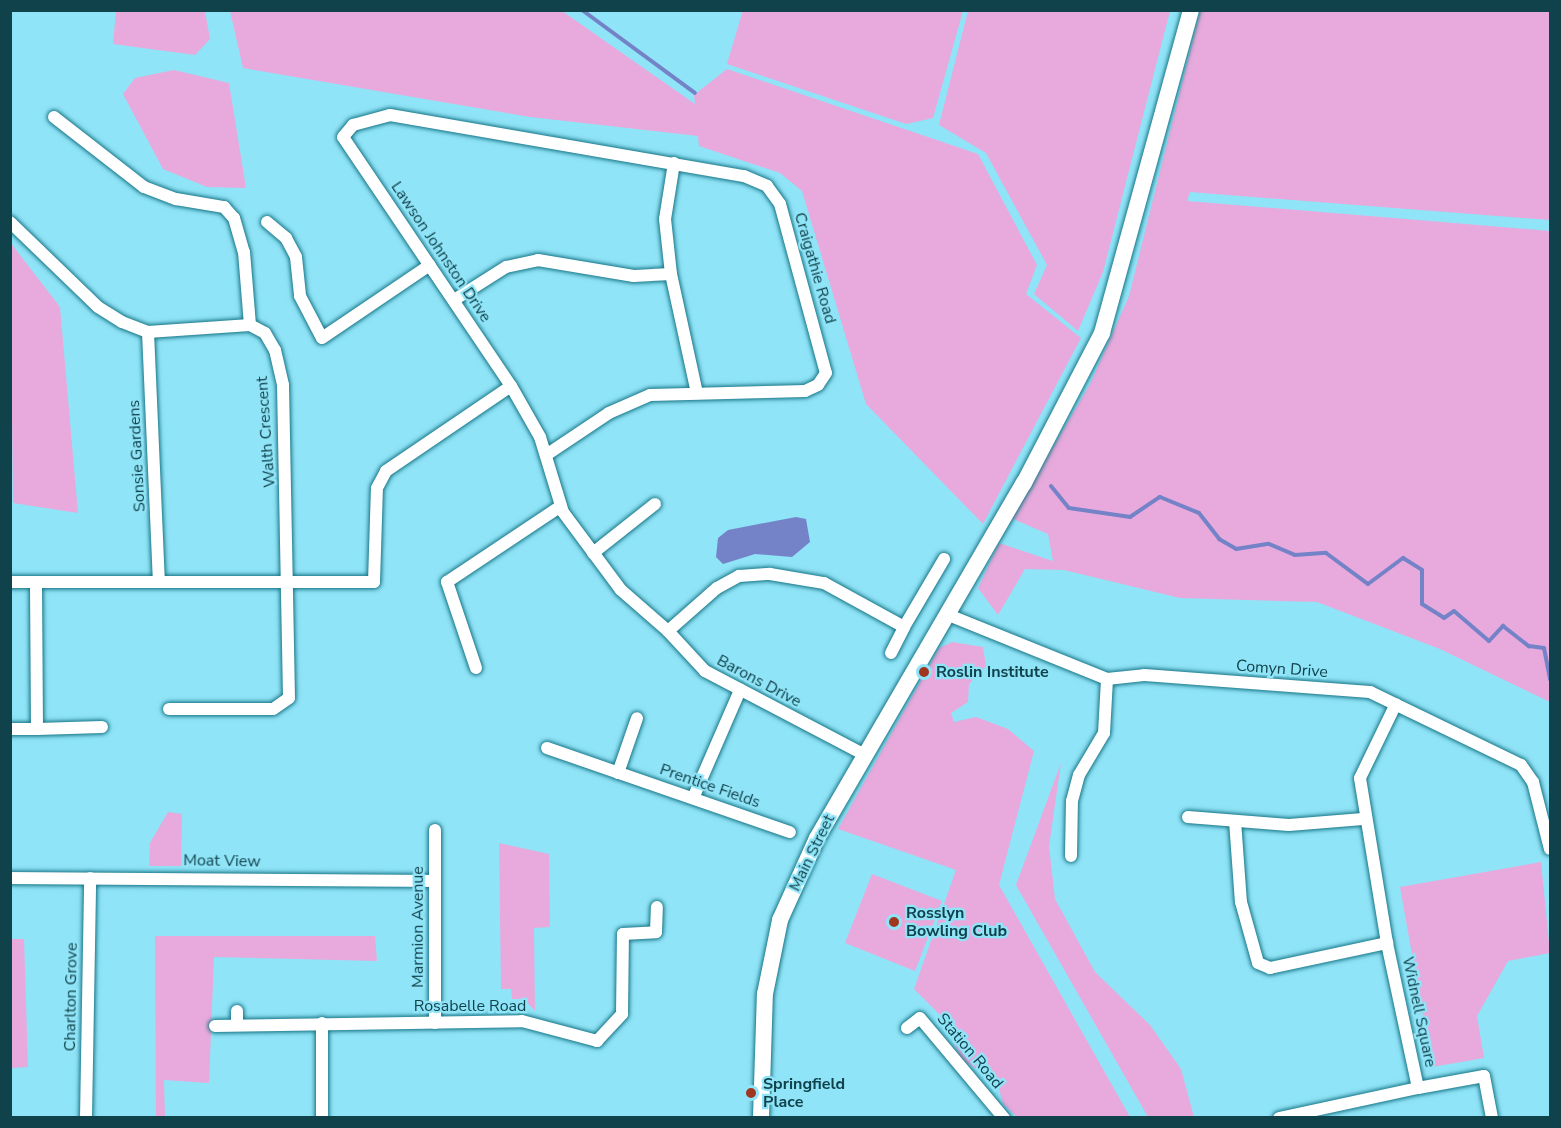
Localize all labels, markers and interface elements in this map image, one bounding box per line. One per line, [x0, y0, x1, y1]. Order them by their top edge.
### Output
street label: Lawson Johnston Drive [387, 178, 495, 326]
street label: Craigathie Road [790, 210, 840, 326]
street label: Walth Crescent [253, 376, 279, 488]
street label: Sonsie Gardens [124, 399, 150, 513]
street label: Barons Drive [714, 651, 804, 711]
street label: Comyn Drive [1235, 656, 1329, 682]
place label: Roslin Institute [936, 662, 1049, 682]
marker: Roslin Institute [917, 665, 931, 679]
street label: Prentice Fields [657, 760, 763, 812]
street label: Main Street [785, 812, 839, 894]
street label: Moat View [183, 851, 261, 871]
street label: Marmion Avenue [408, 866, 428, 988]
place label: Rosslyn Bowling Club [906, 903, 1007, 941]
marker: Rosslyn Bowling Club [887, 915, 901, 929]
street label: Charlton Grove [60, 942, 82, 1052]
street label: Widnell Square [1398, 955, 1440, 1069]
street label: Rosabelle Road [414, 996, 526, 1016]
street label: Station Road [933, 1009, 1007, 1093]
place label: Springfield Place [763, 1074, 845, 1112]
marker: Springfield Place [744, 1086, 758, 1100]

